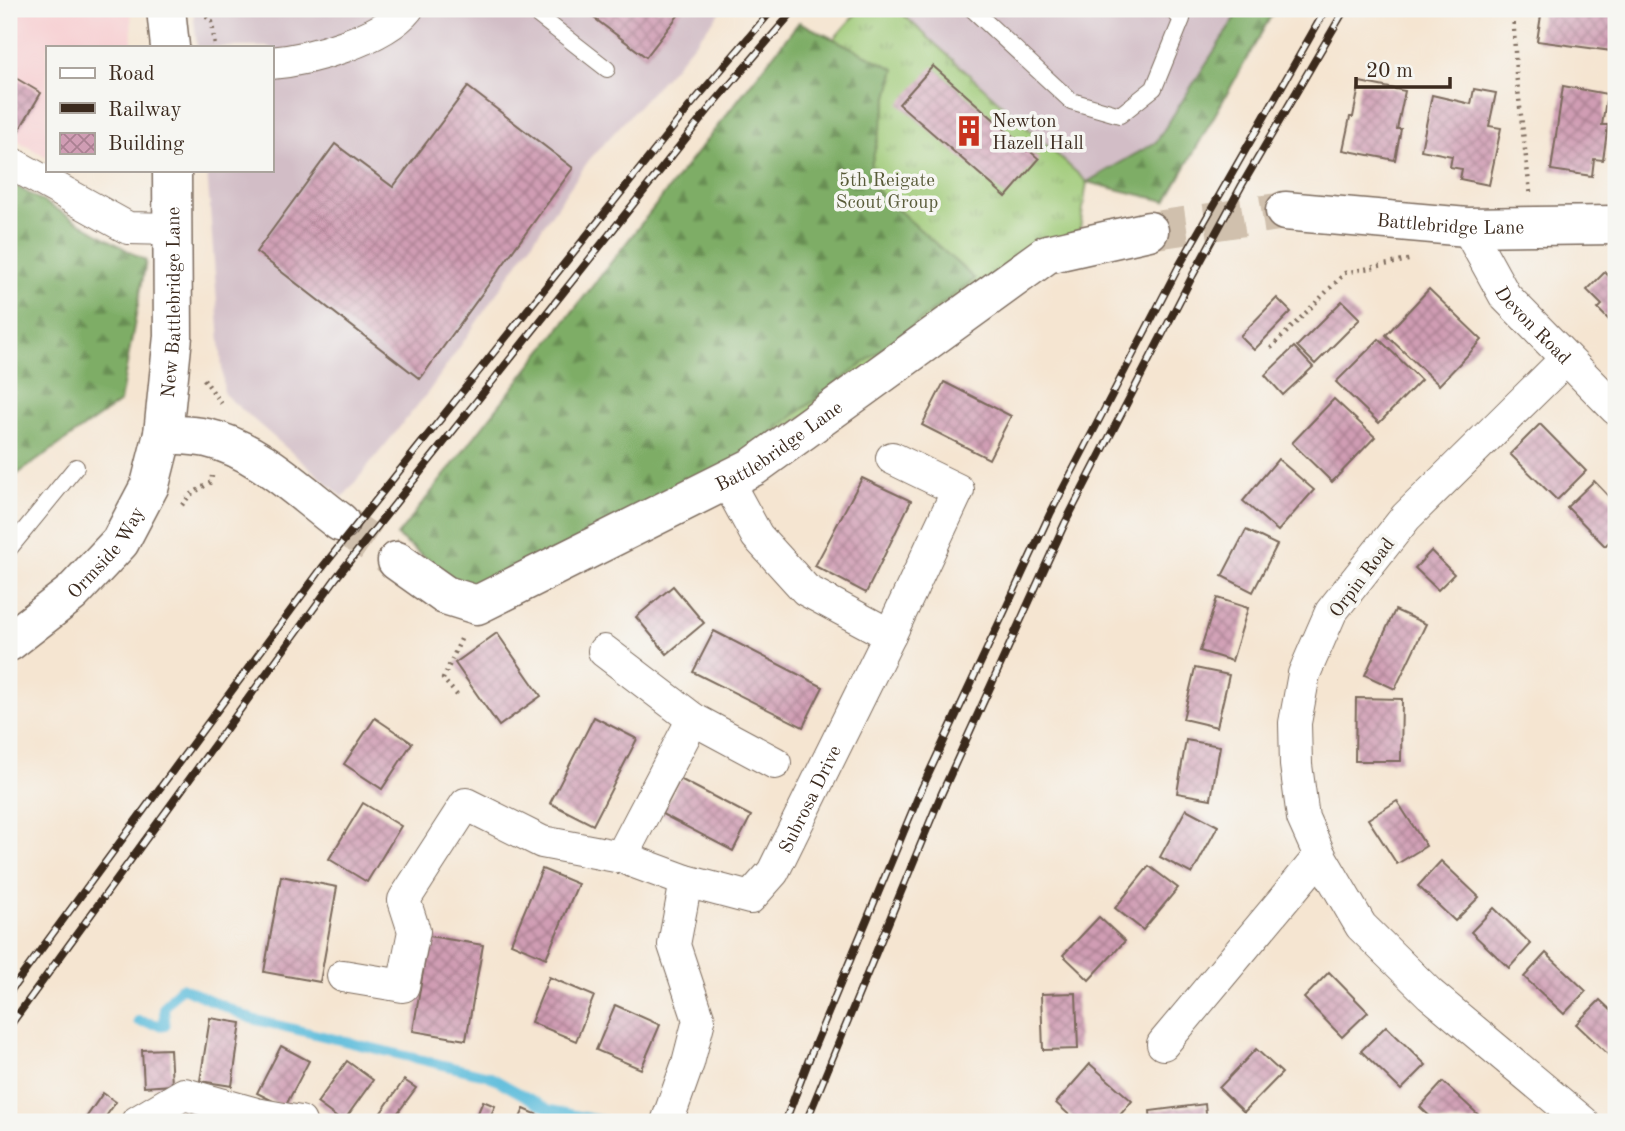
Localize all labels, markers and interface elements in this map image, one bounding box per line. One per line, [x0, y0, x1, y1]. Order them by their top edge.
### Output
legend [46, 46, 273, 172]
scale bar [1356, 46, 1450, 90]
text: 20 m [1366, 61, 1413, 82]
text: Road [108, 64, 155, 85]
text: Railway [108, 100, 182, 121]
place label: Newton Hazell Hall [992, 113, 1084, 154]
building icon: Newton Hazell Hall [952, 114, 986, 148]
text: Building [108, 134, 185, 155]
park label: 5th Reigate Scout Group [836, 172, 938, 213]
street label: New Battlebridge Lane [160, 207, 185, 399]
street label: Battlebridge Lane [1376, 212, 1524, 239]
street label: Devon Road [1490, 284, 1573, 369]
street label: Battlebridge Lane [713, 399, 847, 496]
street label: Ormside Way [65, 504, 149, 603]
street label: Orpin Road [1327, 535, 1399, 622]
street label: Subrosa Drive [777, 743, 846, 857]

